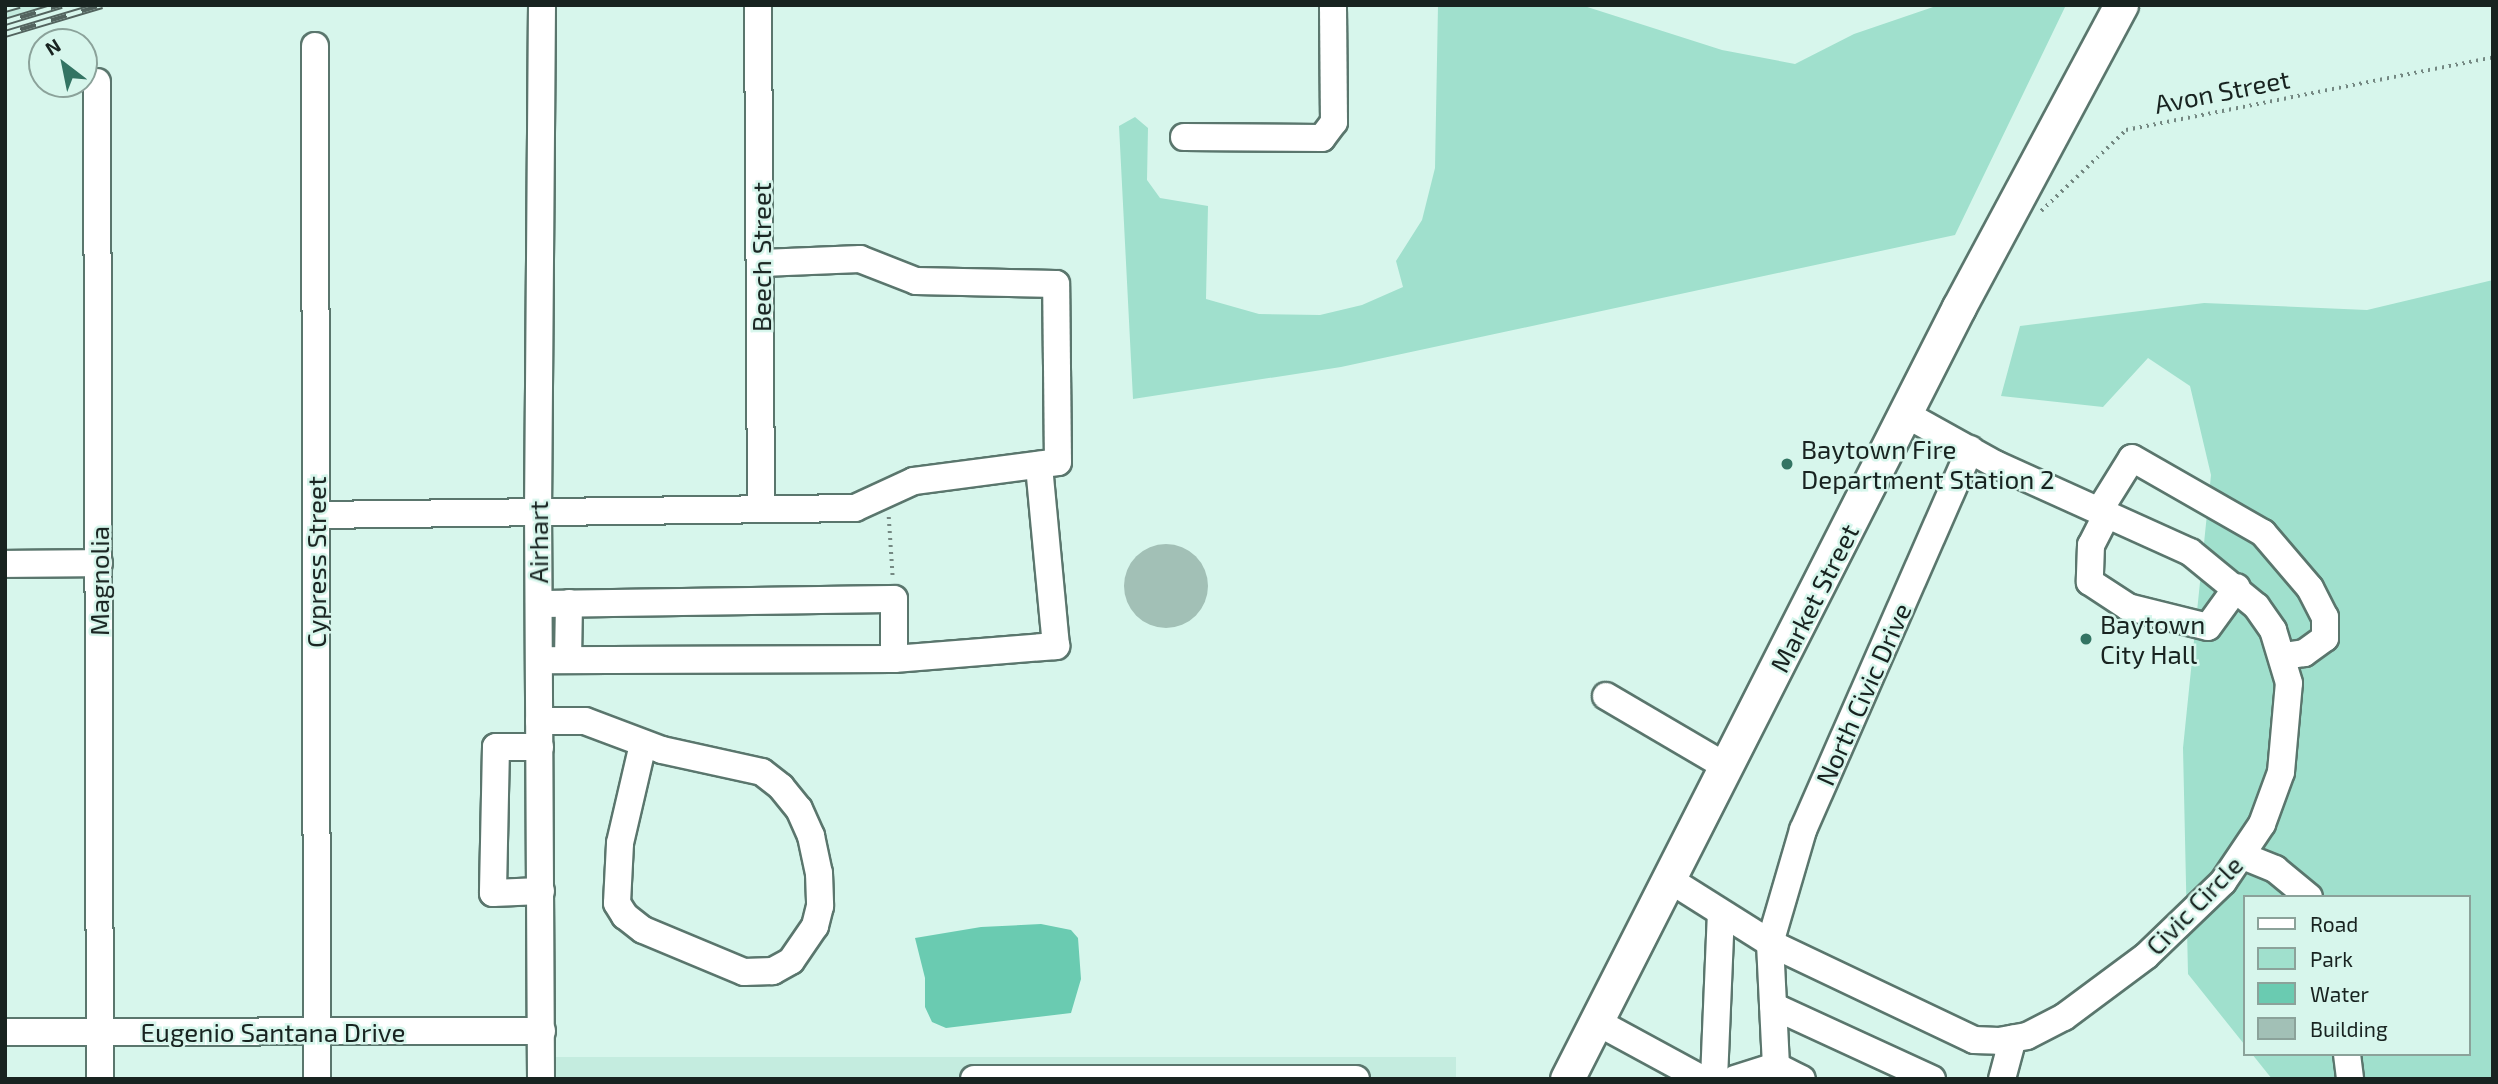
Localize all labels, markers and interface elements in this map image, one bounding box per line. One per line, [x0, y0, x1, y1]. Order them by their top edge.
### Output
north arrow [28, 28, 98, 98]
text: N [41, 33, 65, 60]
street label: Avon Street [2152, 63, 2292, 119]
street label: Beech Street [745, 182, 777, 332]
place label: Baytown Fire Department Station 2 [1801, 433, 2055, 494]
marker: Baytown Fire Department Station 2 [1779, 456, 1795, 472]
street label: Cypress Street [300, 476, 332, 648]
street label: Airhart [522, 501, 554, 583]
street label: Market Street [1763, 519, 1865, 677]
street label: Magnolia [83, 526, 115, 636]
street label: North Civic Drive [1809, 598, 1917, 790]
place label: Baytown City Hall [2100, 608, 2205, 670]
marker: Baytown City Hall [2078, 631, 2094, 647]
street label: Civic Circle [2139, 849, 2249, 961]
legend [2242, 895, 2470, 1056]
text: Road [2310, 911, 2358, 936]
text: Park [2310, 946, 2353, 971]
text: Water [2310, 981, 2369, 1006]
street label: Eugenio Santana Drive [141, 1016, 405, 1048]
text: Building [2310, 1016, 2388, 1041]

